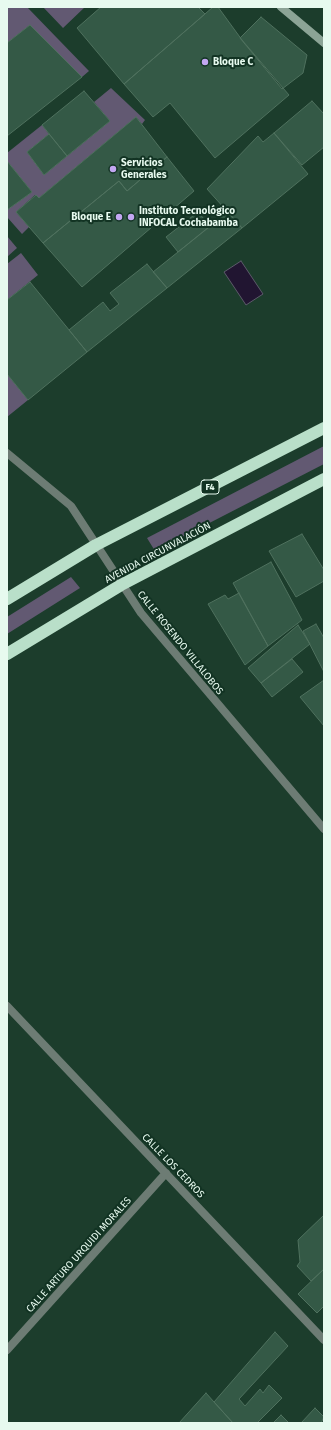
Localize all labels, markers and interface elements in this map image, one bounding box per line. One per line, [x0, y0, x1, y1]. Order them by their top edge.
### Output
place label: Bloque C [213, 56, 253, 68]
marker: Bloque C [200, 57, 210, 67]
place label: Servicios Generales [121, 157, 167, 180]
marker: Servicios Generales [108, 164, 118, 174]
place label: Instituto Tecnológico INFOCAL Cochabamba [139, 205, 238, 228]
place label: Bloque E [71, 211, 111, 223]
marker: Bloque E [114, 212, 124, 222]
marker: Instituto Tecnológico INFOCAL Cochabamba [126, 212, 136, 222]
road number: F4 [201, 480, 219, 494]
street label: AVENIDA CIRCUNVALACIÓN [103, 520, 213, 586]
street label: CALLE ROSENDO VILLALOBOS [134, 589, 226, 697]
street label: CALLE LOS CEDROS [139, 1131, 207, 1201]
street label: CALLE ARTURO URQUIDI MORALES [24, 1195, 134, 1315]

